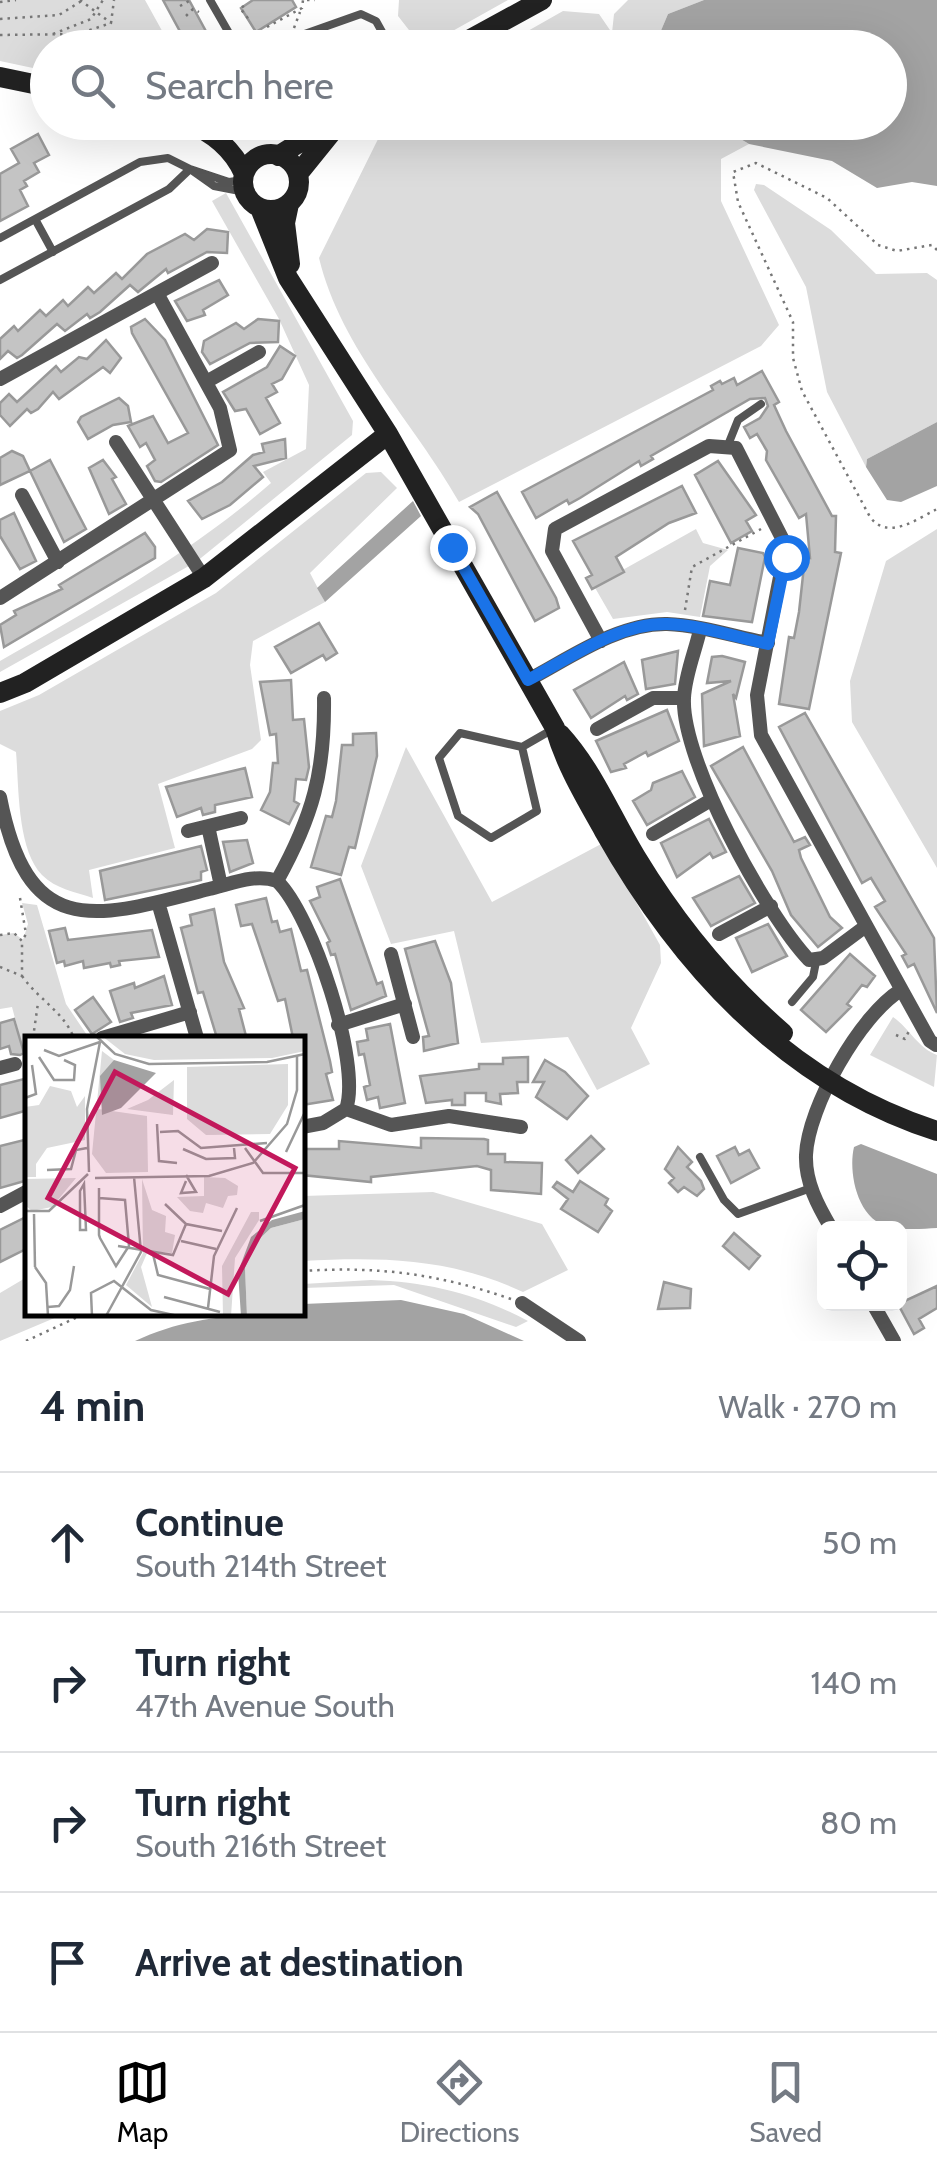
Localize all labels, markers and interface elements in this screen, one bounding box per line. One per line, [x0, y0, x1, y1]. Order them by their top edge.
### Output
search box [30, 30, 907, 140]
icon: search [65, 58, 120, 113]
text: Search here [145, 62, 334, 109]
route end [430, 525, 476, 571]
route start [764, 535, 810, 581]
inset map [25, 1036, 305, 1316]
map controls [817, 1221, 907, 1311]
button: locate [817, 1221, 907, 1311]
text: 4 min [40, 1380, 145, 1432]
text: Walk · 270 m [719, 1387, 897, 1426]
text: Continue [135, 1499, 284, 1546]
icon: ahead [40, 1515, 95, 1570]
text: 50 m [822, 1523, 897, 1562]
text: South 214th Street [135, 1546, 387, 1585]
text: Turn right [135, 1639, 291, 1686]
icon: right [40, 1655, 95, 1710]
text: 140 m [810, 1663, 897, 1702]
text: 47th Avenue South [135, 1686, 395, 1725]
text: Turn right [135, 1779, 291, 1826]
icon: right [40, 1795, 95, 1850]
text: 80 m [820, 1803, 897, 1842]
text: South 216th Street [135, 1826, 386, 1865]
icon: arrive [40, 1935, 95, 1990]
text: Arrive at destination [135, 1939, 464, 1986]
tab: Map [115, 2055, 170, 2149]
tab: Directions [400, 2055, 519, 2149]
tab: Saved [749, 2055, 822, 2149]

